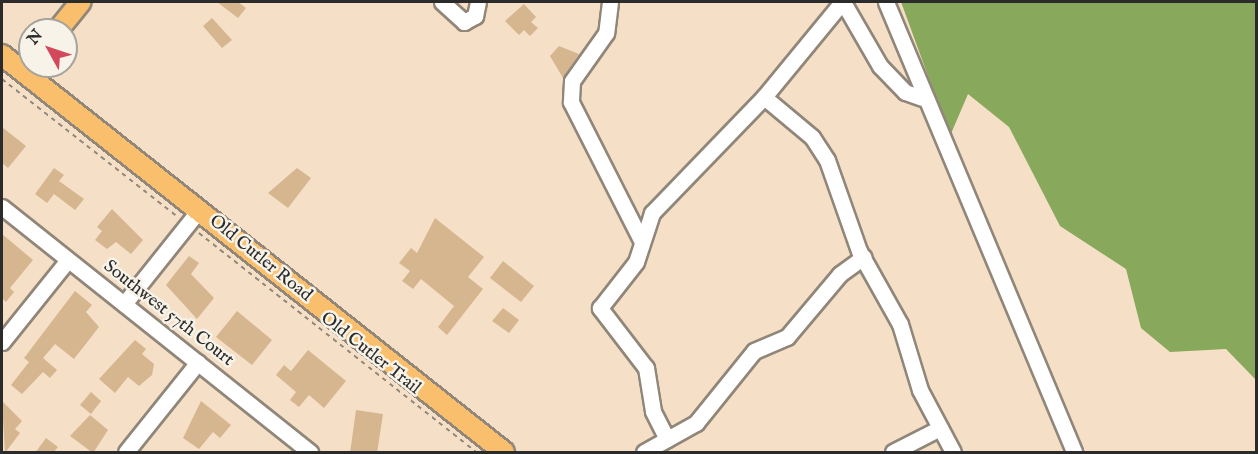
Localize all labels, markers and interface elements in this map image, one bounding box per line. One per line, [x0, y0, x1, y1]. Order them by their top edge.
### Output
north arrow [18, 18, 78, 78]
text: N [24, 26, 48, 49]
street label: Old Cutler Road [204, 211, 316, 307]
street label: Southwest 57th Court [99, 256, 237, 372]
street label: Old Cutler Trail [316, 308, 424, 400]

